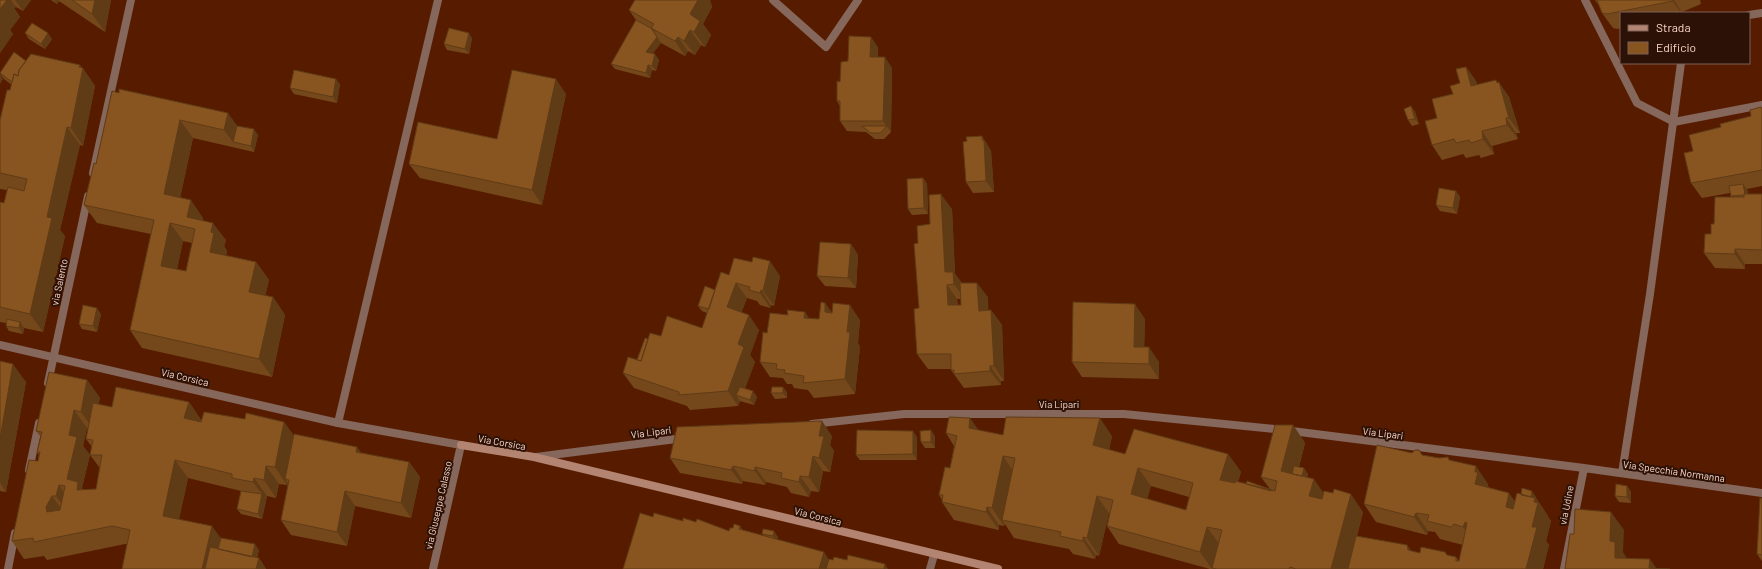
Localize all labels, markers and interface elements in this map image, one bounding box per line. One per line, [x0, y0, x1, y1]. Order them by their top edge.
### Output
legend [1620, 12, 1750, 64]
text: Strada [1656, 20, 1691, 34]
text: Edificio [1656, 40, 1696, 54]
street label: via Salento [48, 258, 70, 306]
street label: Via Corsica [160, 366, 210, 388]
street label: Via Lipari [1039, 398, 1079, 410]
street label: Via Lipari [630, 424, 672, 440]
street label: Via Lipari [1362, 425, 1404, 441]
street label: Via Corsica [477, 432, 527, 452]
street label: Via Specchia Normanna [1622, 458, 1726, 484]
street label: via Giuseppe Calasso [422, 460, 454, 550]
street label: via Udine [1556, 484, 1576, 526]
street label: Via Corsica [793, 504, 843, 528]

